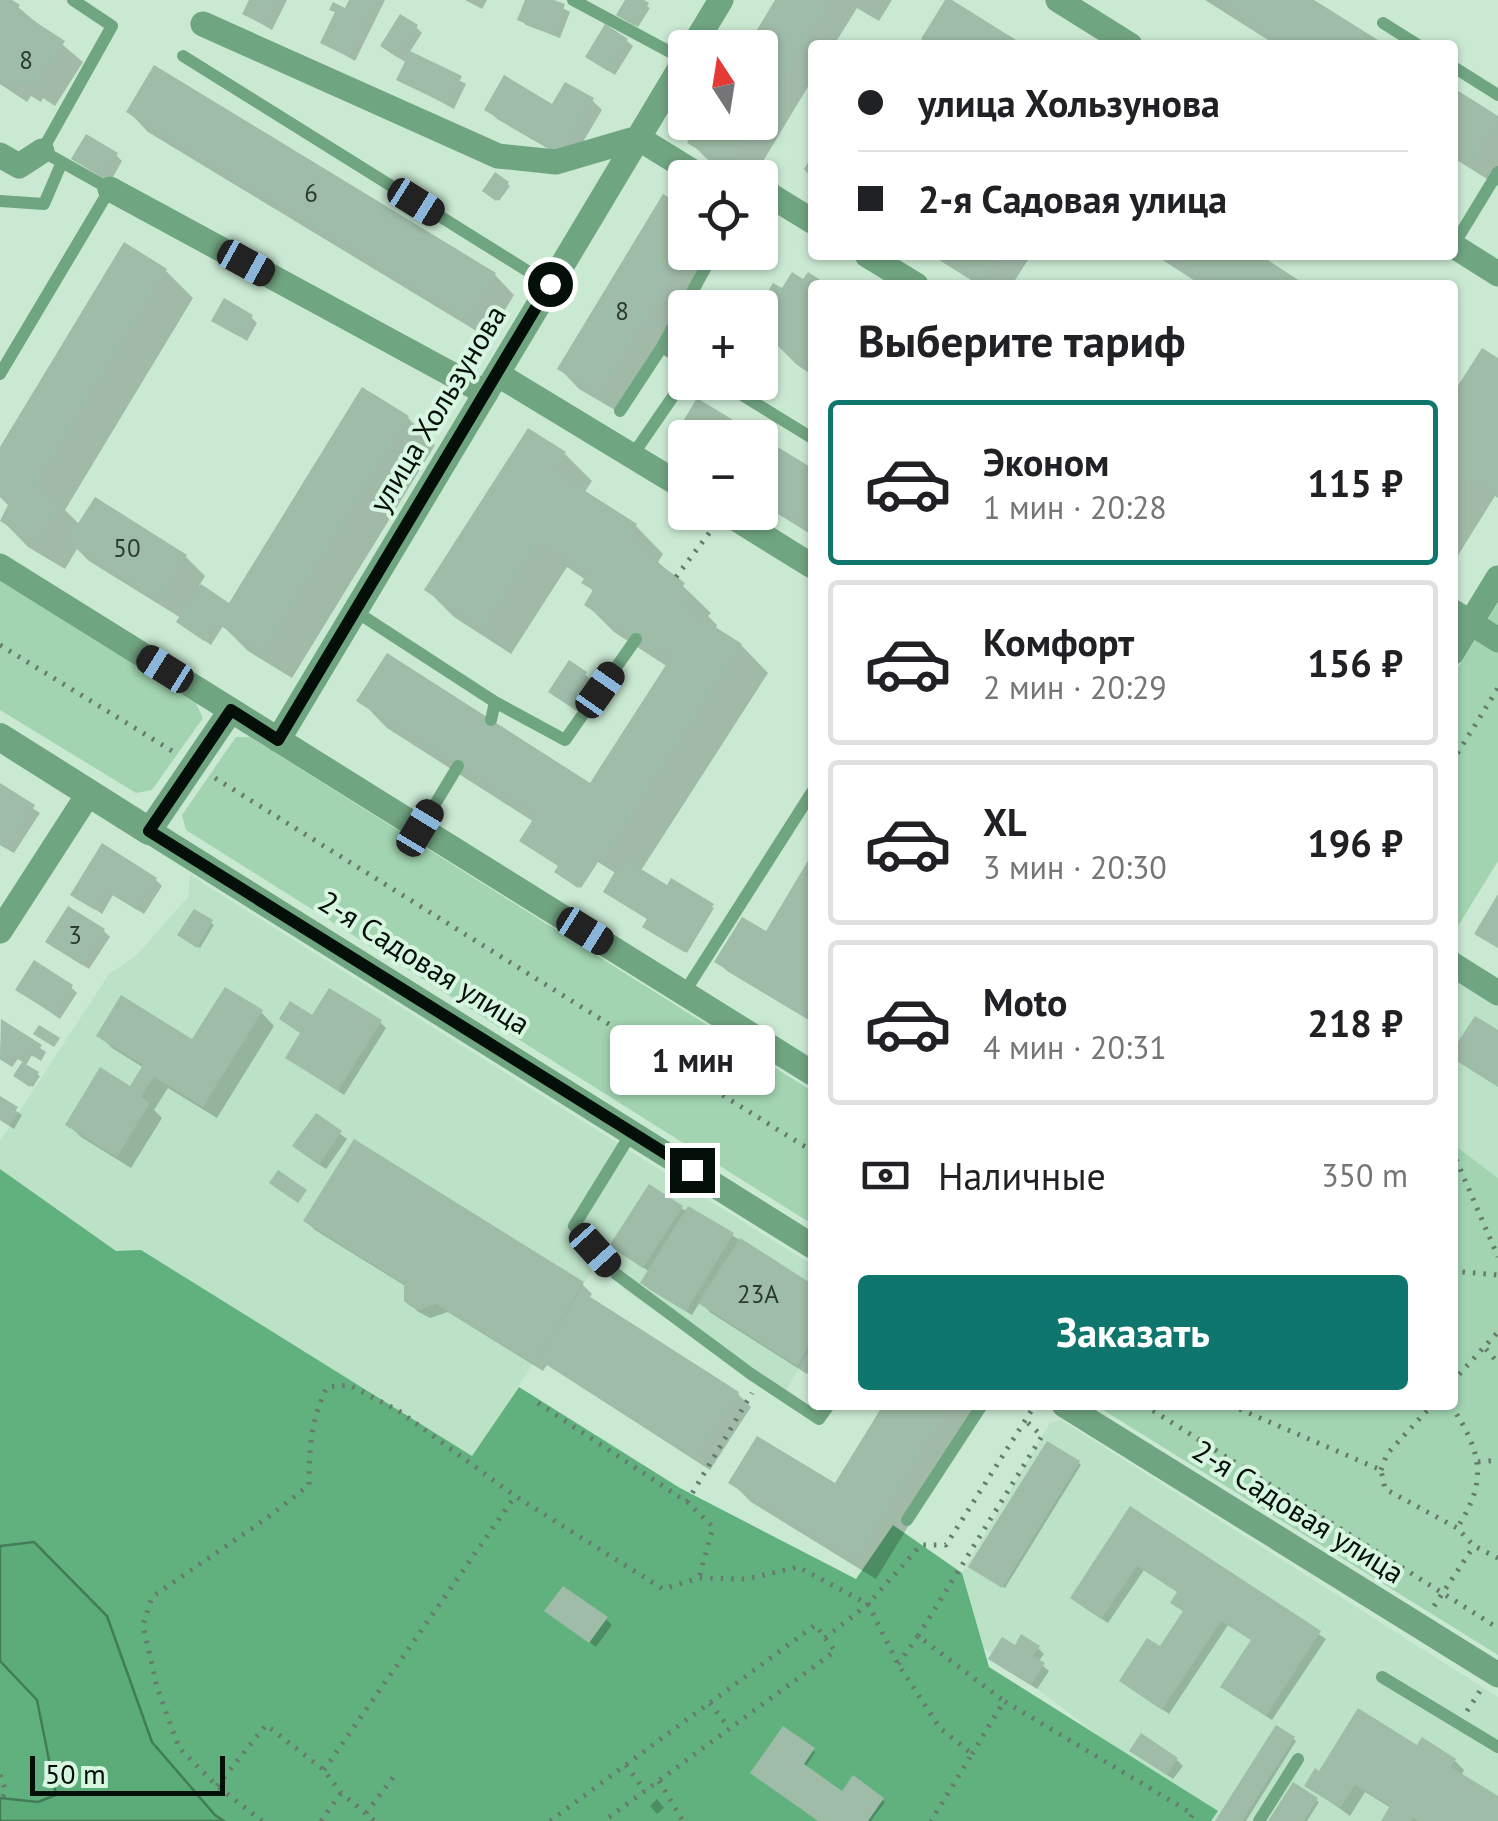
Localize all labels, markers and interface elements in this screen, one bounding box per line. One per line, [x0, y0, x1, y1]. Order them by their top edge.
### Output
north arrow [668, 30, 778, 140]
map controls [668, 30, 778, 530]
house number: 8 [19, 44, 33, 76]
text: улица Хользунова [918, 78, 1220, 127]
button: locate [668, 160, 778, 270]
car [383, 173, 449, 231]
text: 2-я Садовая улица [918, 174, 1227, 223]
house number: 6 [304, 177, 318, 209]
car [212, 235, 280, 291]
route start [528, 262, 573, 307]
button: + [668, 290, 778, 400]
house number: 8 [615, 295, 629, 327]
street label: улица Хользунова [359, 297, 514, 519]
text: Выберите тариф [858, 311, 1185, 369]
button: − [668, 420, 778, 530]
text: Эконом [983, 437, 1109, 486]
icon: car [863, 438, 953, 528]
text: 115 ₽ [1307, 458, 1403, 507]
text: 1 мин · 20:28 [983, 486, 1167, 528]
house number: 50 [113, 532, 141, 564]
text: Комфорт [983, 617, 1134, 666]
icon: car [863, 618, 953, 708]
text: 156 ₽ [1307, 638, 1403, 687]
car [132, 640, 198, 698]
car [571, 657, 629, 723]
text: 2 мин · 20:29 [983, 666, 1167, 708]
car [392, 795, 448, 861]
text: XL [983, 797, 1027, 846]
icon: car [863, 798, 953, 888]
text: 196 ₽ [1307, 818, 1403, 867]
text: 3 мин · 20:30 [983, 846, 1167, 888]
street label: 2-я Садовая улица [312, 881, 538, 1042]
car [552, 902, 618, 960]
house number: 3 [68, 919, 82, 951]
text: Moto [983, 977, 1067, 1026]
icon: car [863, 978, 953, 1068]
text: 218 ₽ [1307, 998, 1403, 1047]
callout: 1 мин [610, 1025, 774, 1095]
text: 4 мин · 20:31 [983, 1026, 1167, 1068]
text: 1 мин [651, 1039, 734, 1081]
route end [670, 1148, 715, 1193]
icon: cash [858, 1148, 913, 1203]
text: Наличные [938, 1151, 1106, 1200]
text: 350 m [1321, 1154, 1408, 1196]
car [564, 1218, 626, 1282]
button: Заказать [858, 1275, 1408, 1390]
house number: 23А [737, 1278, 779, 1310]
street label: 2-я Садовая улица [1186, 1430, 1412, 1591]
scale bar [30, 1751, 225, 1796]
text: 50 m [45, 1755, 106, 1792]

